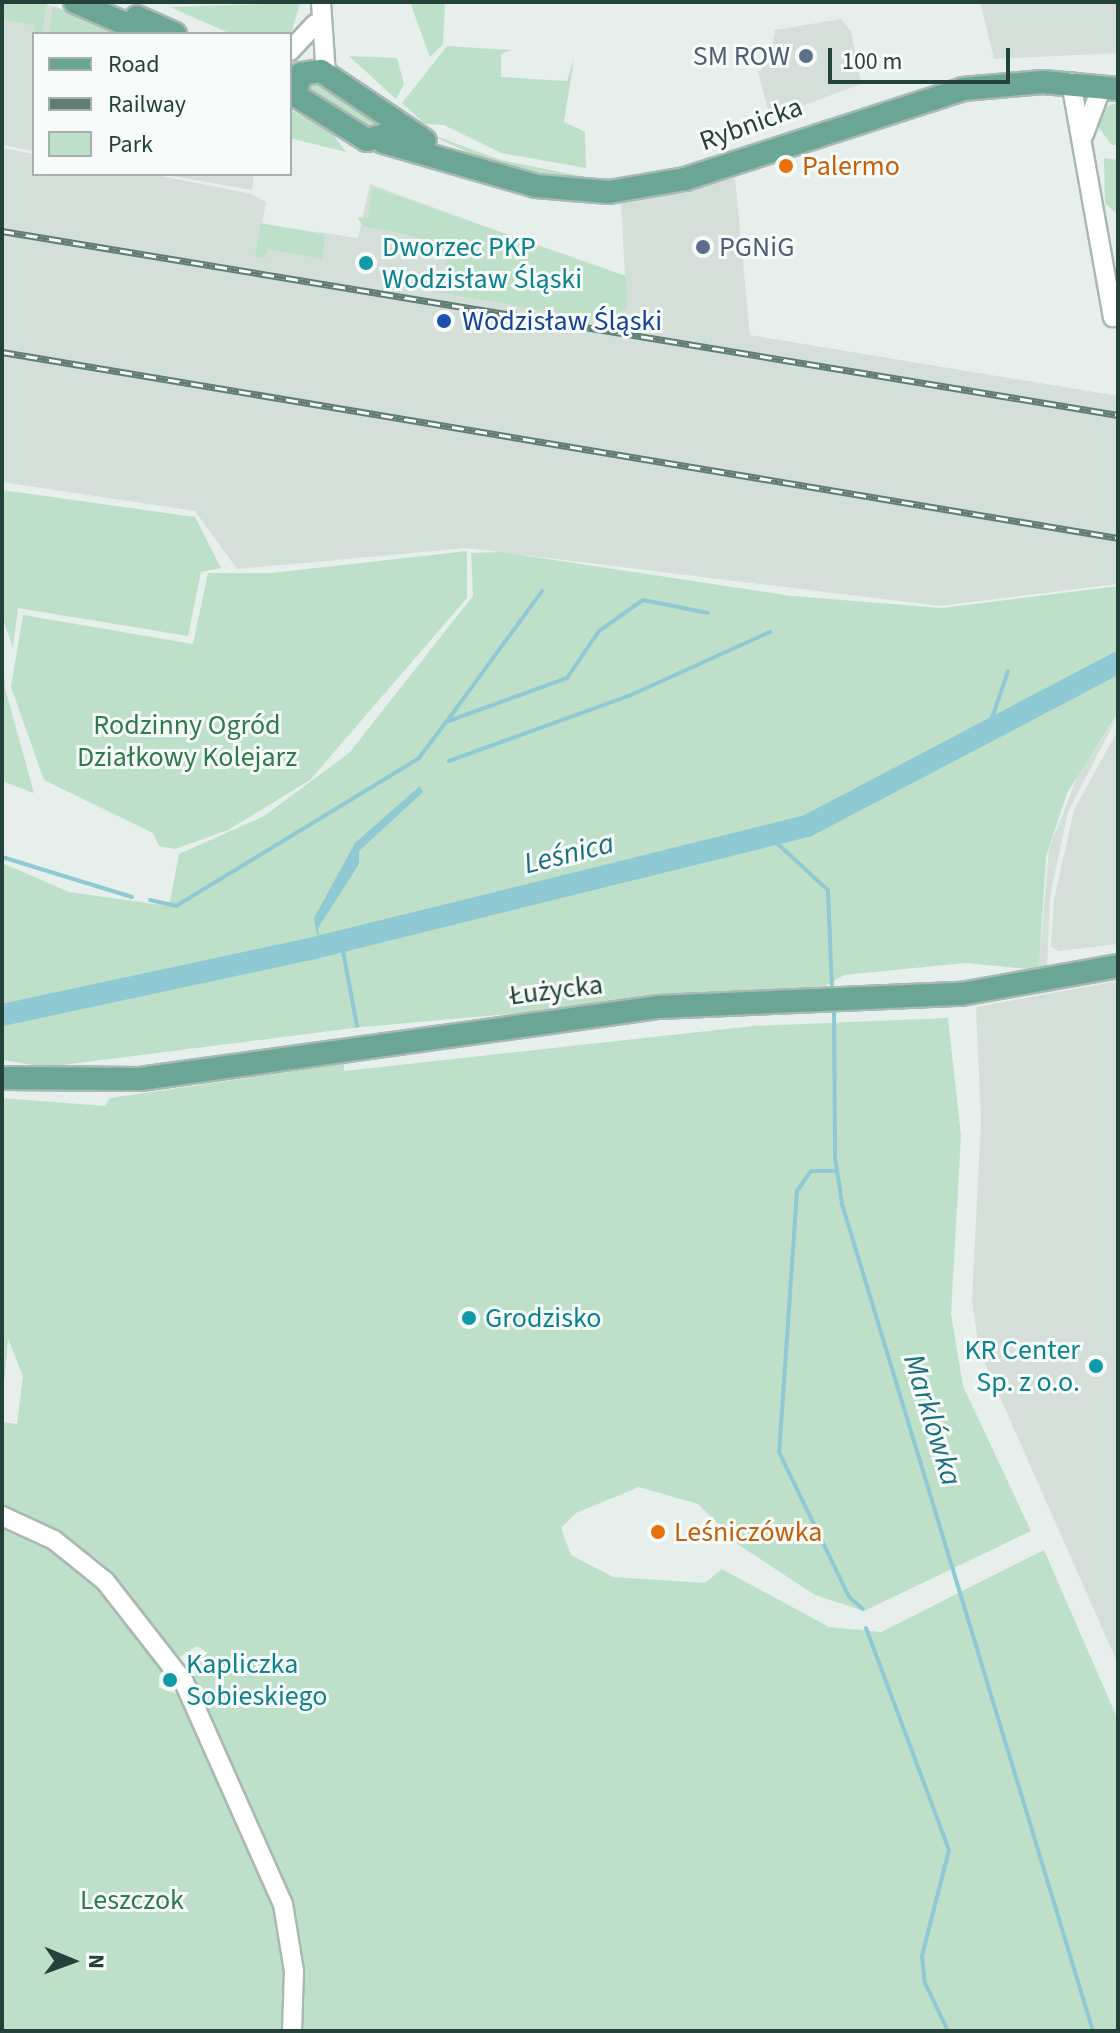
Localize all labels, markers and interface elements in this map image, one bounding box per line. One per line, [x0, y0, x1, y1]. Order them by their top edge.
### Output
legend [32, 32, 292, 176]
scale bar [832, 32, 1014, 82]
place label: SM ROW [693, 39, 790, 73]
text: 100 m [842, 44, 902, 79]
text: Road [108, 47, 160, 82]
marker: SM ROW [797, 47, 815, 65]
text: Railway [108, 87, 186, 122]
street label: Rybnicka [695, 90, 807, 158]
text: Park [108, 127, 153, 162]
place label: Palermo [802, 149, 900, 183]
marker: Palermo [777, 157, 795, 175]
place label: Dworzec PKP Wodzisław Śląski [382, 230, 582, 296]
place label: PGNiG [719, 230, 794, 264]
marker: PGNiG [694, 238, 712, 256]
marker: Dworzec PKP Wodzisław Śląski [357, 254, 375, 272]
place label: Wodzisław Śląski [462, 304, 662, 338]
marker: Wodzisław Śląski [433, 310, 455, 332]
park label: Rodzinny Ogród Działkowy Kolejarz [77, 708, 297, 774]
water label: Leśnica [520, 825, 618, 883]
street label: Łużycka [507, 968, 605, 1012]
place label: Grodzisko [485, 1301, 601, 1335]
marker: Grodzisko [460, 1309, 478, 1327]
place label: KR Center Sp. z o.o. [964, 1333, 1080, 1399]
water label: Marklówka [895, 1350, 969, 1490]
marker: KR Center Sp. z o.o. [1087, 1357, 1105, 1375]
place label: Leśniczówka [674, 1515, 822, 1549]
marker: Leśniczówka [649, 1523, 667, 1541]
place label: Kapliczka Sobieskiego [186, 1647, 327, 1713]
marker: Kapliczka Sobieskiego [161, 1671, 179, 1689]
park label: Leszczok [80, 1883, 184, 1917]
north arrow [32, 1921, 112, 2001]
text: N [80, 1954, 112, 1969]

